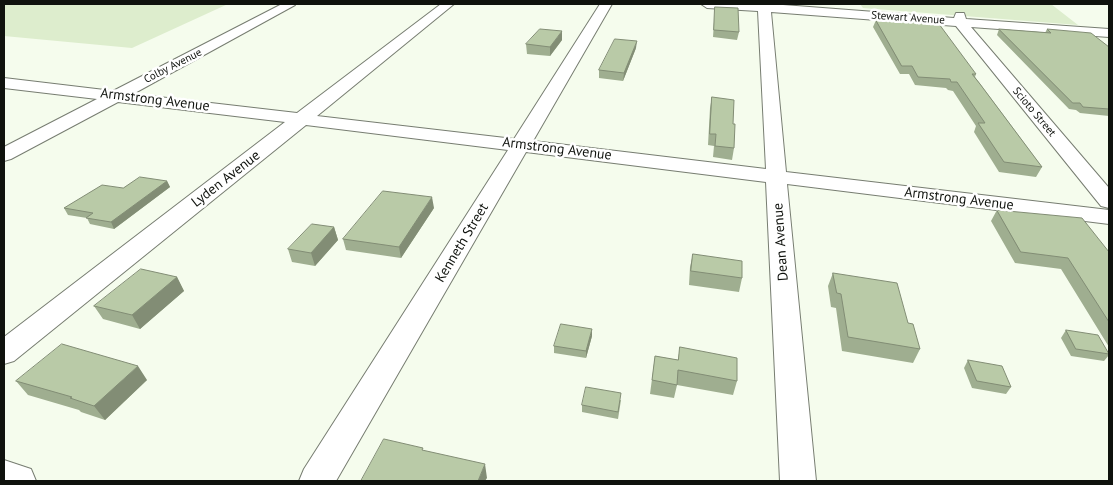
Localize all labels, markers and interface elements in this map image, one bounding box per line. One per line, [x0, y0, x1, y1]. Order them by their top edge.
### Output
street label: Stewart Avenue [871, 9, 945, 27]
street label: Colby Avenue [142, 46, 204, 86]
street label: Armstrong Avenue [99, 85, 211, 115]
street label: Scioto Street [1010, 85, 1058, 139]
street label: Armstrong Avenue [501, 134, 613, 164]
street label: Lyden Avenue [188, 147, 264, 211]
street label: Armstrong Avenue [903, 184, 1015, 214]
street label: Kenneth Street [432, 200, 492, 286]
street label: Dean Avenue [770, 202, 792, 282]

